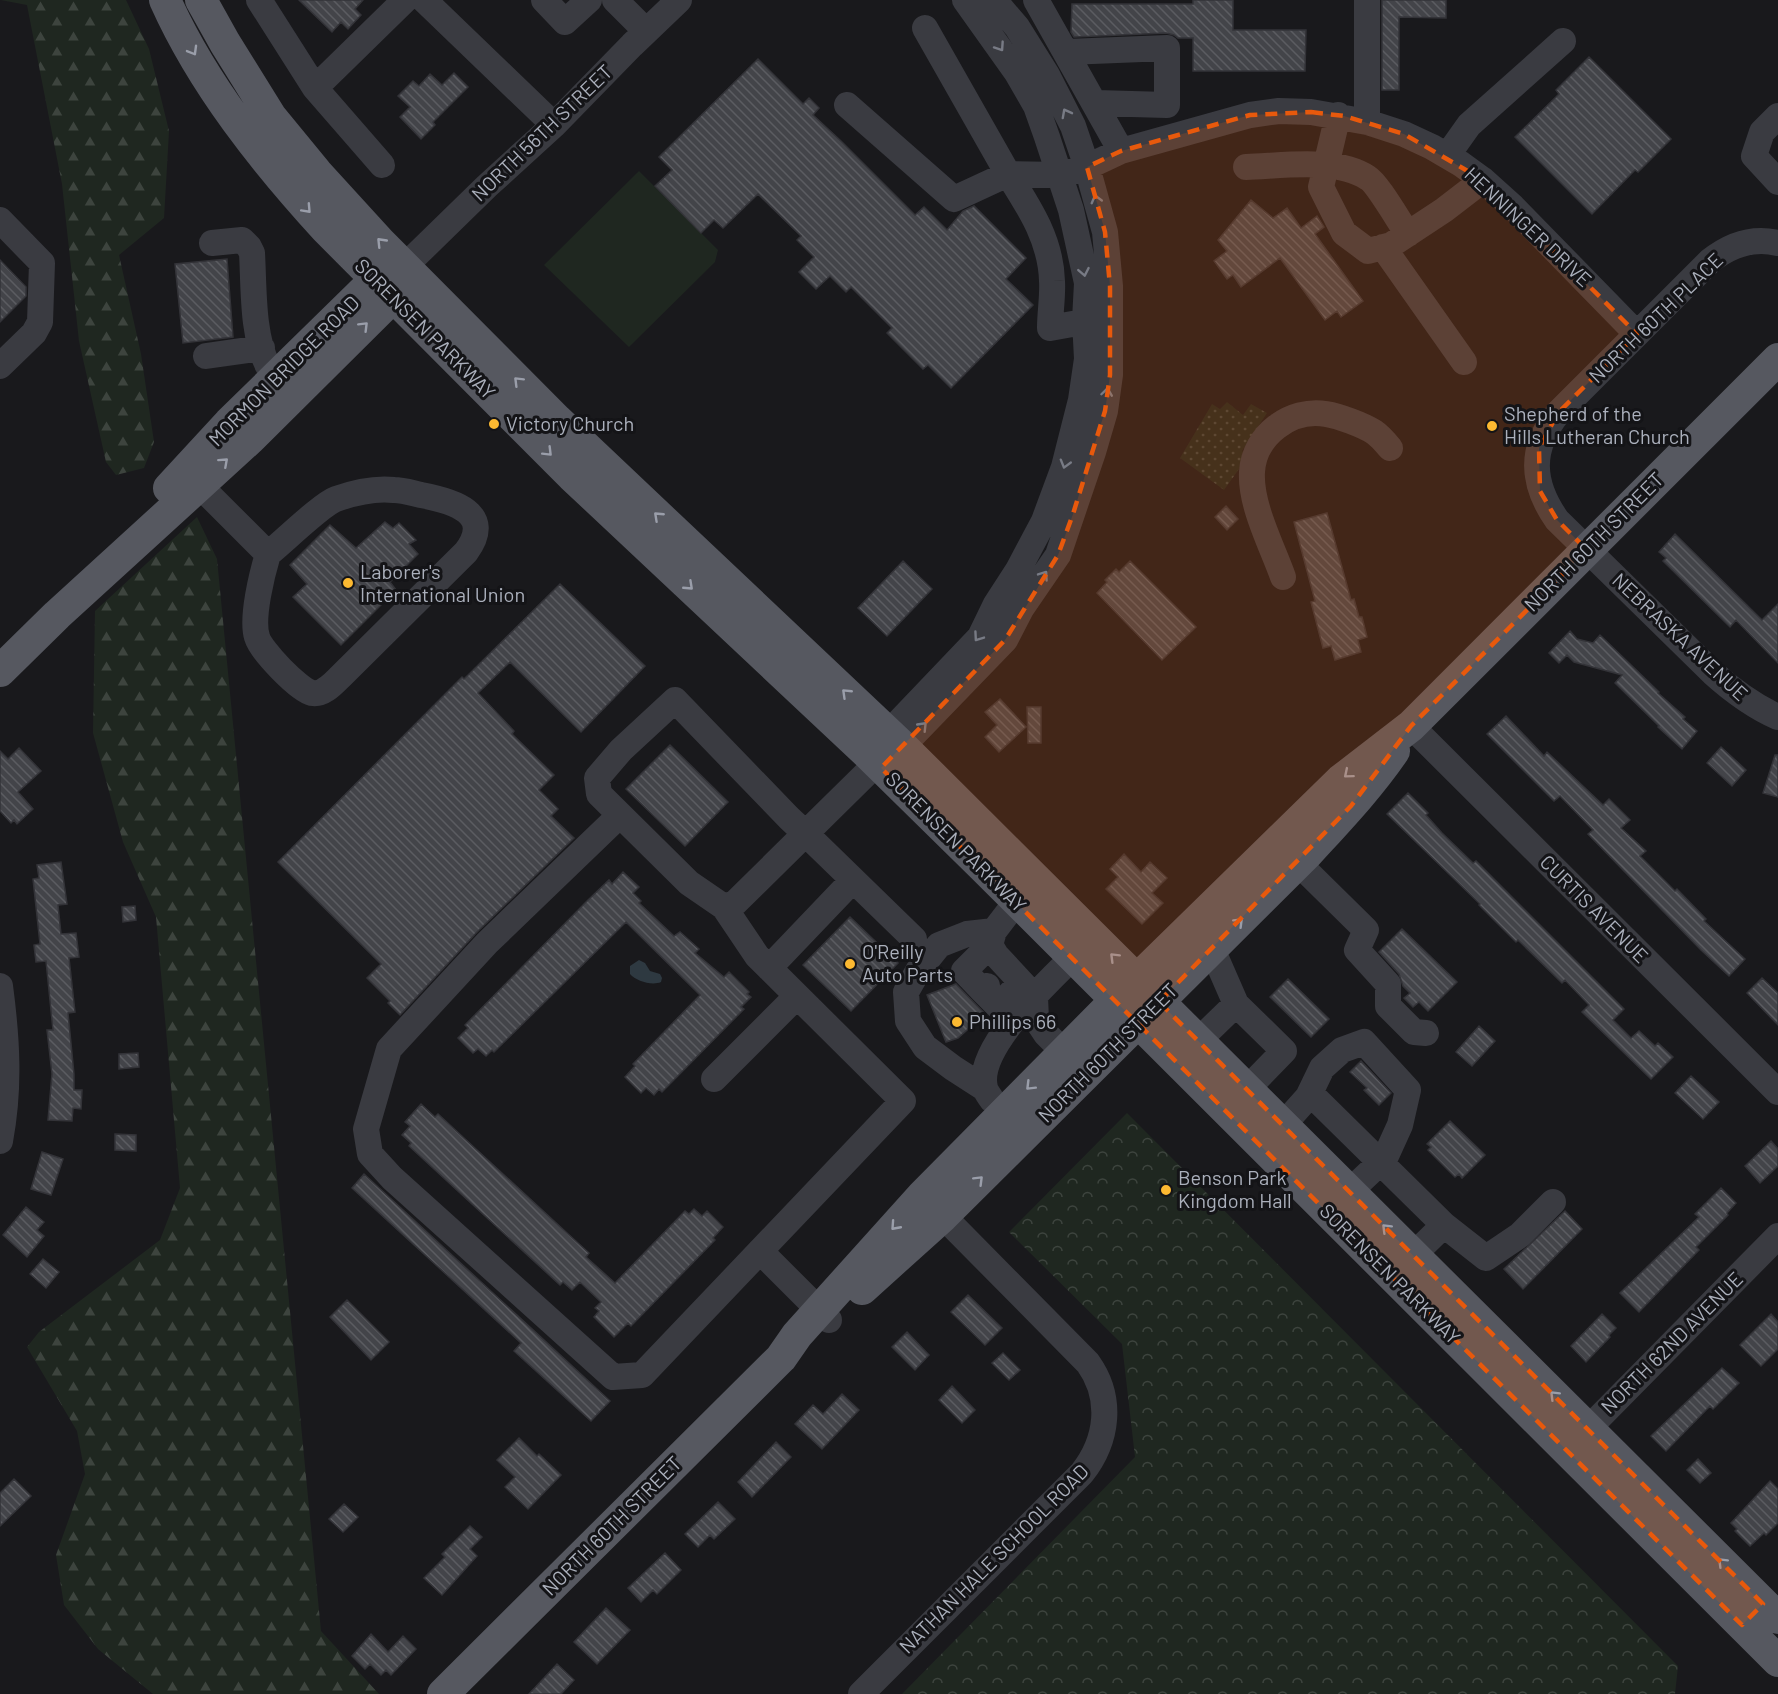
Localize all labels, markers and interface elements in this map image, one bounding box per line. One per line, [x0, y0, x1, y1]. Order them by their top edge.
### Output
one-way arrow [993, 40, 1004, 51]
one-way arrow [185, 45, 197, 56]
street label: NORTH 56TH STREET [466, 59, 617, 206]
one-way arrow [1062, 109, 1073, 119]
street label: HENNINGER DRIVE [1460, 161, 1597, 291]
one-way arrow [1090, 194, 1103, 204]
one-way arrow [300, 202, 311, 213]
one-way arrow [377, 238, 388, 249]
street label: NORTH 60TH PLACE [1583, 247, 1727, 387]
street label: SORENSEN PARKWAY [350, 253, 501, 404]
one-way arrow [1077, 267, 1090, 277]
street label: MORMON BRIDGE ROAD [203, 290, 364, 451]
one-way arrow [357, 322, 368, 333]
one-way arrow [514, 377, 525, 387]
one-way arrow [1101, 388, 1113, 397]
place label: Shepherd of the Hills Lutheran Church [1504, 401, 1690, 448]
place label: Victory Church [506, 411, 634, 435]
marker: Victory Church [487, 417, 501, 431]
marker: Shepherd of the Hills Lutheran Church [1485, 419, 1499, 433]
one-way arrow [540, 444, 551, 455]
one-way arrow [218, 458, 228, 469]
one-way arrow [1059, 459, 1072, 469]
street label: NORTH 60TH STREET [1519, 467, 1668, 616]
one-way arrow [654, 512, 665, 523]
place label: Laborer's International Union [360, 559, 525, 606]
street label: NEBRASKA AVENUE [1608, 567, 1753, 705]
one-way arrow [1037, 571, 1048, 582]
marker: Laborer's International Union [341, 576, 355, 590]
one-way arrow [682, 579, 693, 590]
one-way arrow [974, 631, 985, 642]
one-way arrow [843, 689, 854, 700]
one-way arrow [915, 723, 926, 734]
street label: SORENSEN PARKWAY [881, 766, 1032, 917]
one-way arrow [1344, 767, 1355, 778]
street label: CURTIS AVENUE [1536, 849, 1654, 967]
one-way arrow [1232, 918, 1243, 929]
place label: O'Reilly Auto Parts [862, 939, 953, 986]
one-way arrow [1110, 954, 1121, 965]
marker: O'Reilly Auto Parts [843, 957, 857, 971]
street label: NORTH 60TH STREET [1033, 978, 1182, 1127]
place label: Phillips 66 [969, 1009, 1056, 1033]
marker: Phillips 66 [950, 1015, 964, 1029]
one-way arrow [1027, 1079, 1038, 1090]
place label: Benson Park Kingdom Hall [1178, 1165, 1292, 1212]
one-way arrow [972, 1176, 983, 1187]
marker: Benson Park Kingdom Hall [1159, 1183, 1173, 1197]
street label: SORENSEN PARKWAY [1315, 1198, 1466, 1349]
one-way arrow [891, 1219, 902, 1230]
one-way arrow [1382, 1224, 1392, 1235]
street label: NORTH 62ND AVENUE [1595, 1266, 1747, 1418]
one-way arrow [1551, 1391, 1562, 1402]
street label: NORTH 60TH STREET [537, 1451, 686, 1600]
street label: NATHAN HALE SCHOOL ROAD [894, 1459, 1093, 1658]
one-way arrow [1718, 1559, 1729, 1570]

